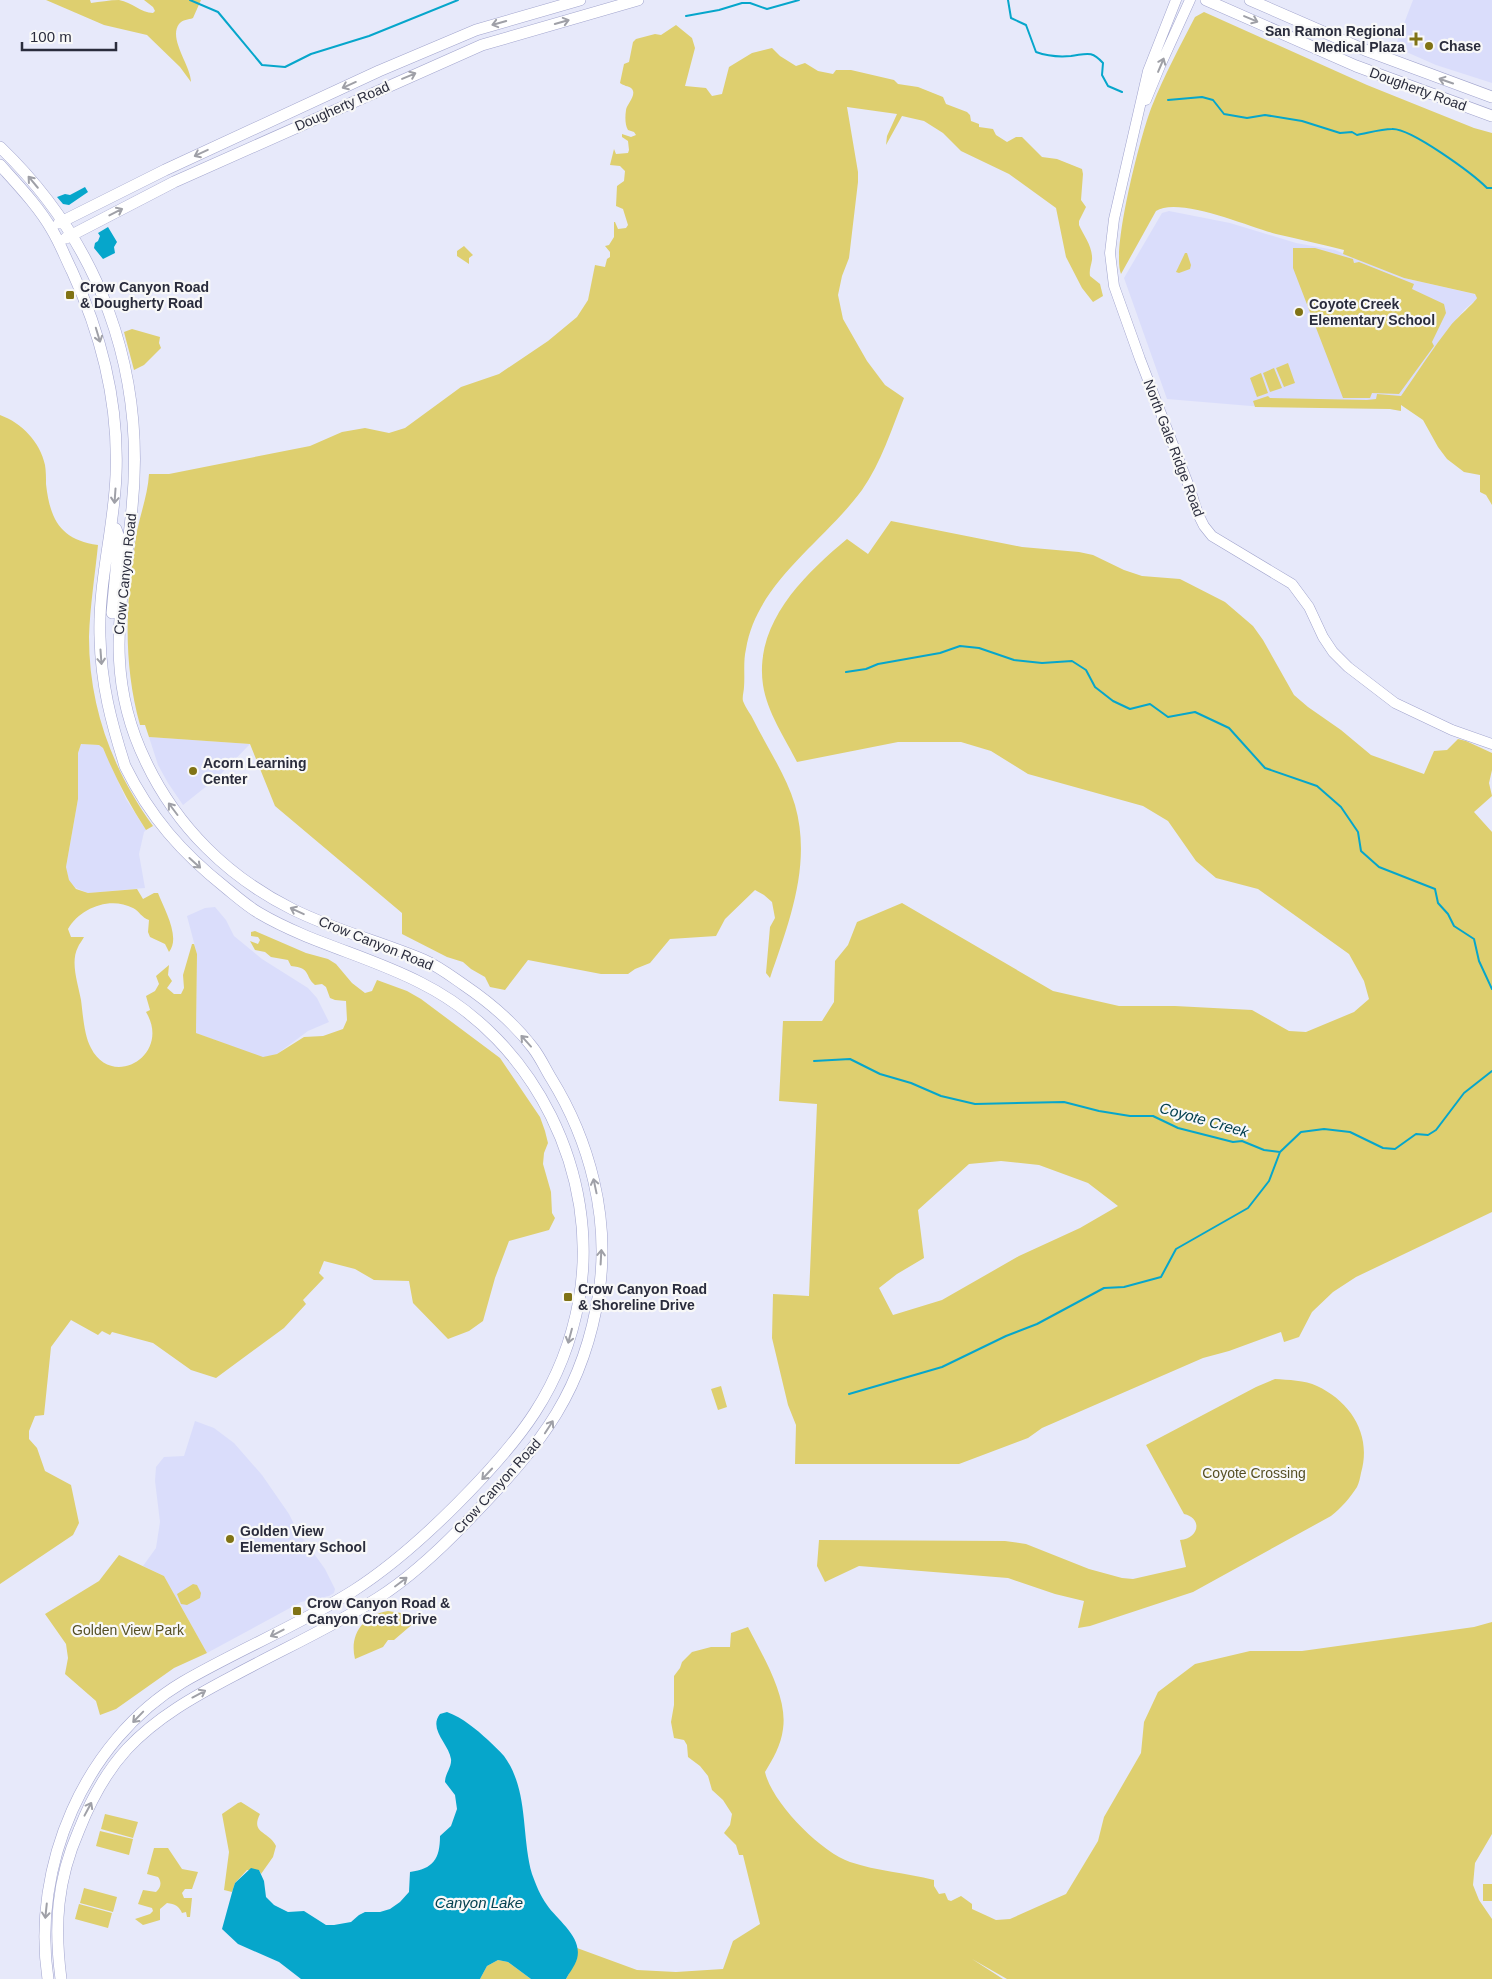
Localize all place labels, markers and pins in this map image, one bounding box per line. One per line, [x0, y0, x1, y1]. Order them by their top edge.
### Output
place label: San Ramon Regional Medical Plaza [1265, 23, 1405, 55]
marker: San Ramon Regional Medical Plaza [1409, 32, 1423, 46]
place label: Chase [1439, 38, 1481, 54]
marker: Chase [1423, 40, 1435, 52]
place label: Crow Canyon Road & Dougherty Road [80, 279, 209, 311]
marker: Crow Canyon Road & Dougherty Road [64, 289, 76, 301]
place label: Coyote Creek Elementary School [1309, 296, 1435, 328]
marker: Coyote Creek Elementary School [1293, 306, 1305, 318]
place label: Acorn Learning Center [203, 755, 306, 787]
marker: Acorn Learning Center [187, 765, 199, 777]
place label: Crow Canyon Road & Shoreline Drive [578, 1281, 707, 1313]
marker: Crow Canyon Road & Shoreline Drive [562, 1291, 574, 1303]
place label: Golden View Elementary School [240, 1523, 366, 1555]
marker: Golden View Elementary School [224, 1533, 236, 1545]
place label: Crow Canyon Road & Canyon Crest Drive [307, 1595, 450, 1627]
marker: Crow Canyon Road & Canyon Crest Drive [291, 1605, 303, 1617]

